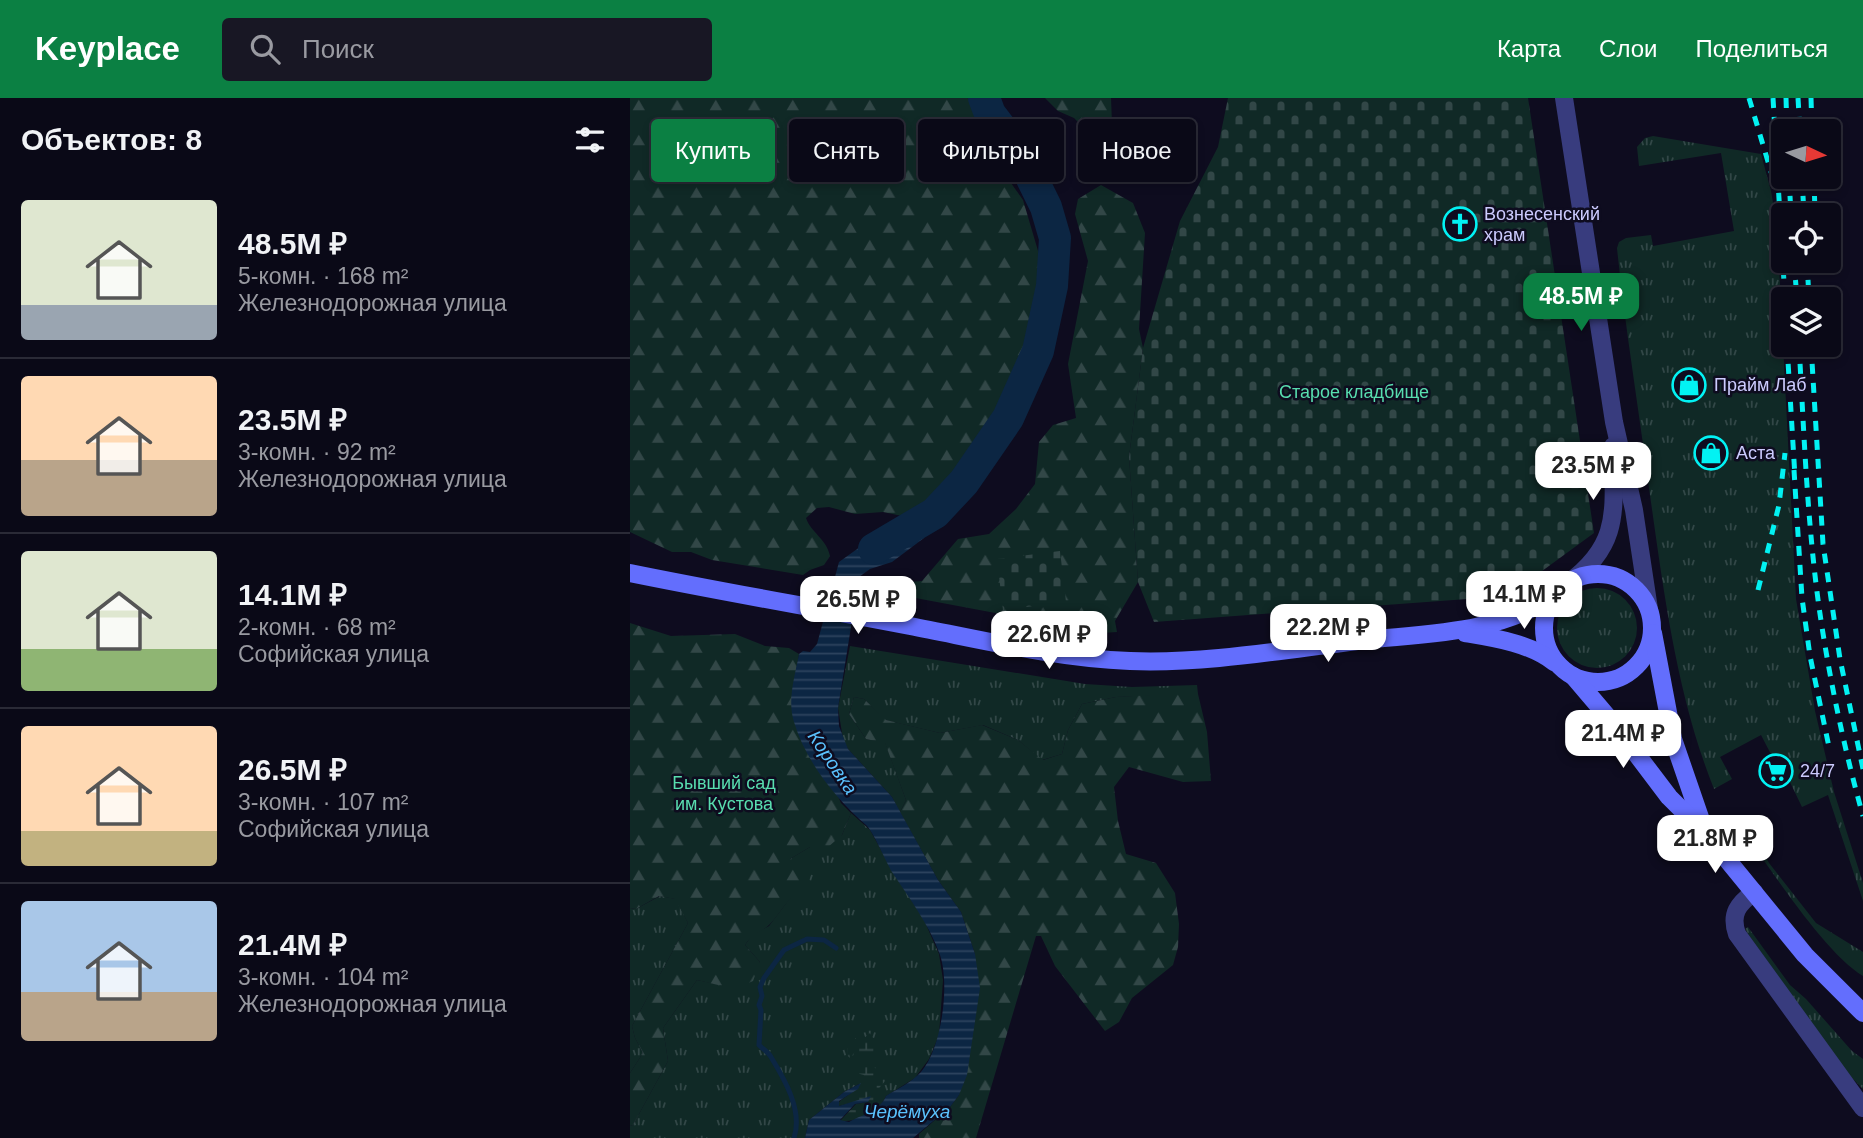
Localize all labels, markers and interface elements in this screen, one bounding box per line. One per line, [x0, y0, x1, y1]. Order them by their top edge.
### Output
search box [222, 18, 712, 81]
text: Keyplace [35, 30, 180, 67]
icon: search [246, 30, 284, 68]
text: Поиск [302, 34, 374, 64]
text: Карта [1497, 35, 1561, 62]
text: Слои [1599, 35, 1657, 62]
text: Поделиться [1695, 35, 1828, 62]
chip: Купить [651, 119, 775, 182]
chip: Снять [789, 119, 904, 182]
chip: Фильтры [918, 119, 1064, 182]
chip: Новое [1078, 119, 1196, 182]
north arrow [1771, 119, 1841, 189]
map controls [1771, 119, 1841, 357]
icon: filters [571, 121, 609, 159]
text: Объектов: 8 [21, 123, 202, 156]
button: locate [1771, 203, 1841, 273]
place label: Вознесенский храм [1484, 204, 1600, 245]
church icon: Вознесенский храм [1441, 205, 1479, 243]
text: 48.5M ₽ [238, 227, 347, 260]
icon: home [77, 228, 161, 312]
text: 5-комн. · 168 m² [238, 263, 409, 289]
pin: 48.5M ₽ [1516, 274, 1646, 333]
text: 48.5M ₽ [1539, 283, 1623, 309]
button: layers [1771, 287, 1841, 357]
text: Железнодорожная улица [238, 290, 507, 316]
shop icon: Прайм Лаб [1670, 366, 1708, 404]
place label: Прайм Лаб [1714, 375, 1807, 395]
park label: Старое кладбище [1279, 382, 1429, 402]
text: 23.5M ₽ [238, 403, 347, 436]
icon: home [77, 404, 161, 488]
shop icon: Аста [1692, 434, 1730, 472]
text: 3-комн. · 92 m² [238, 439, 396, 465]
pin: 23.5M ₽ [1528, 442, 1658, 502]
place label: Аста [1736, 443, 1776, 463]
text: 23.5M ₽ [1551, 452, 1635, 478]
text: Железнодорожная улица [238, 466, 507, 492]
pin: 14.1M ₽ [1459, 572, 1589, 631]
pin: 26.5M ₽ [793, 576, 923, 636]
text: 14.1M ₽ [238, 578, 347, 611]
icon: home [77, 579, 161, 663]
text: 14.1M ₽ [1482, 581, 1566, 607]
text: 26.5M ₽ [816, 586, 900, 612]
pin: 22.2M ₽ [1263, 604, 1393, 664]
pin: 22.6M ₽ [984, 612, 1114, 671]
text: 2-комн. · 68 m² [238, 614, 396, 640]
text: 22.2M ₽ [1286, 614, 1370, 640]
text: 22.6M ₽ [1007, 621, 1091, 647]
text: Софийская улица [238, 641, 429, 667]
pin: 21.4M ₽ [1558, 710, 1688, 770]
text: 21.4M ₽ [1581, 720, 1665, 746]
water label: Коровка [804, 726, 862, 798]
supermarket icon: 24/7 [1757, 752, 1795, 790]
text: 26.5M ₽ [238, 753, 347, 786]
icon: home [77, 754, 161, 838]
place label: 24/7 [1800, 761, 1835, 781]
park label: Бывший сад им. Кустова [672, 773, 776, 814]
text: 3-комн. · 107 m² [238, 789, 409, 815]
text: Софийская улица [238, 816, 429, 842]
pin: 21.8M ₽ [1650, 816, 1780, 875]
text: 21.8M ₽ [1673, 825, 1757, 851]
text: 21.4M ₽ [238, 928, 347, 961]
icon: home [77, 929, 161, 1013]
text: 3-комн. · 104 m² [238, 964, 409, 990]
text: Железнодорожная улица [238, 991, 507, 1017]
water label: Черёмуха [864, 1101, 950, 1122]

